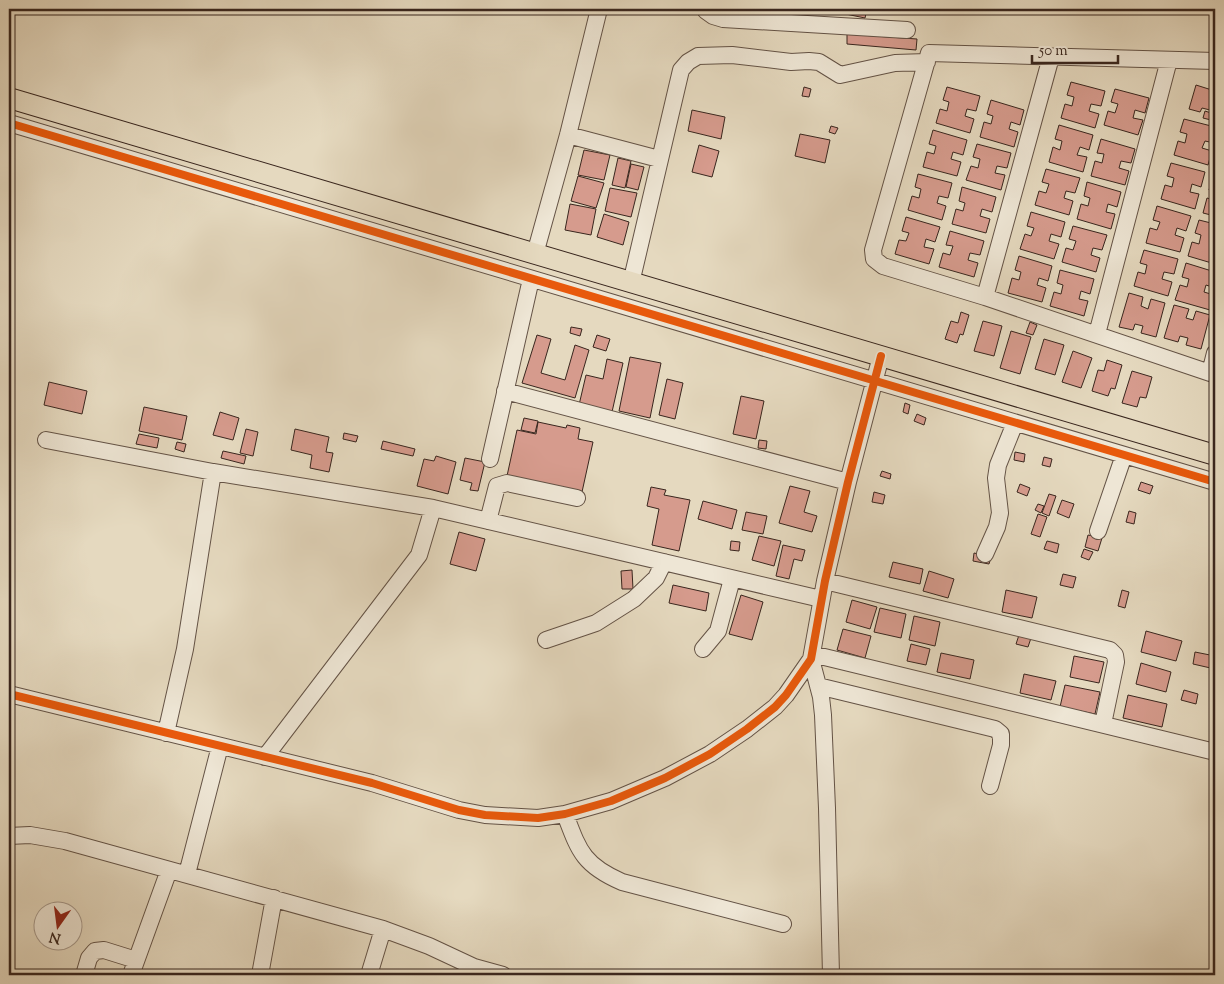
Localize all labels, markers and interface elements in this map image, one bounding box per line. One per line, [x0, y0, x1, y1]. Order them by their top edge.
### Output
scale bar [1032, 32, 1118, 64]
text: 50 m [1038, 41, 1068, 62]
north arrow [32, 902, 82, 952]
text: N [47, 926, 63, 948]

